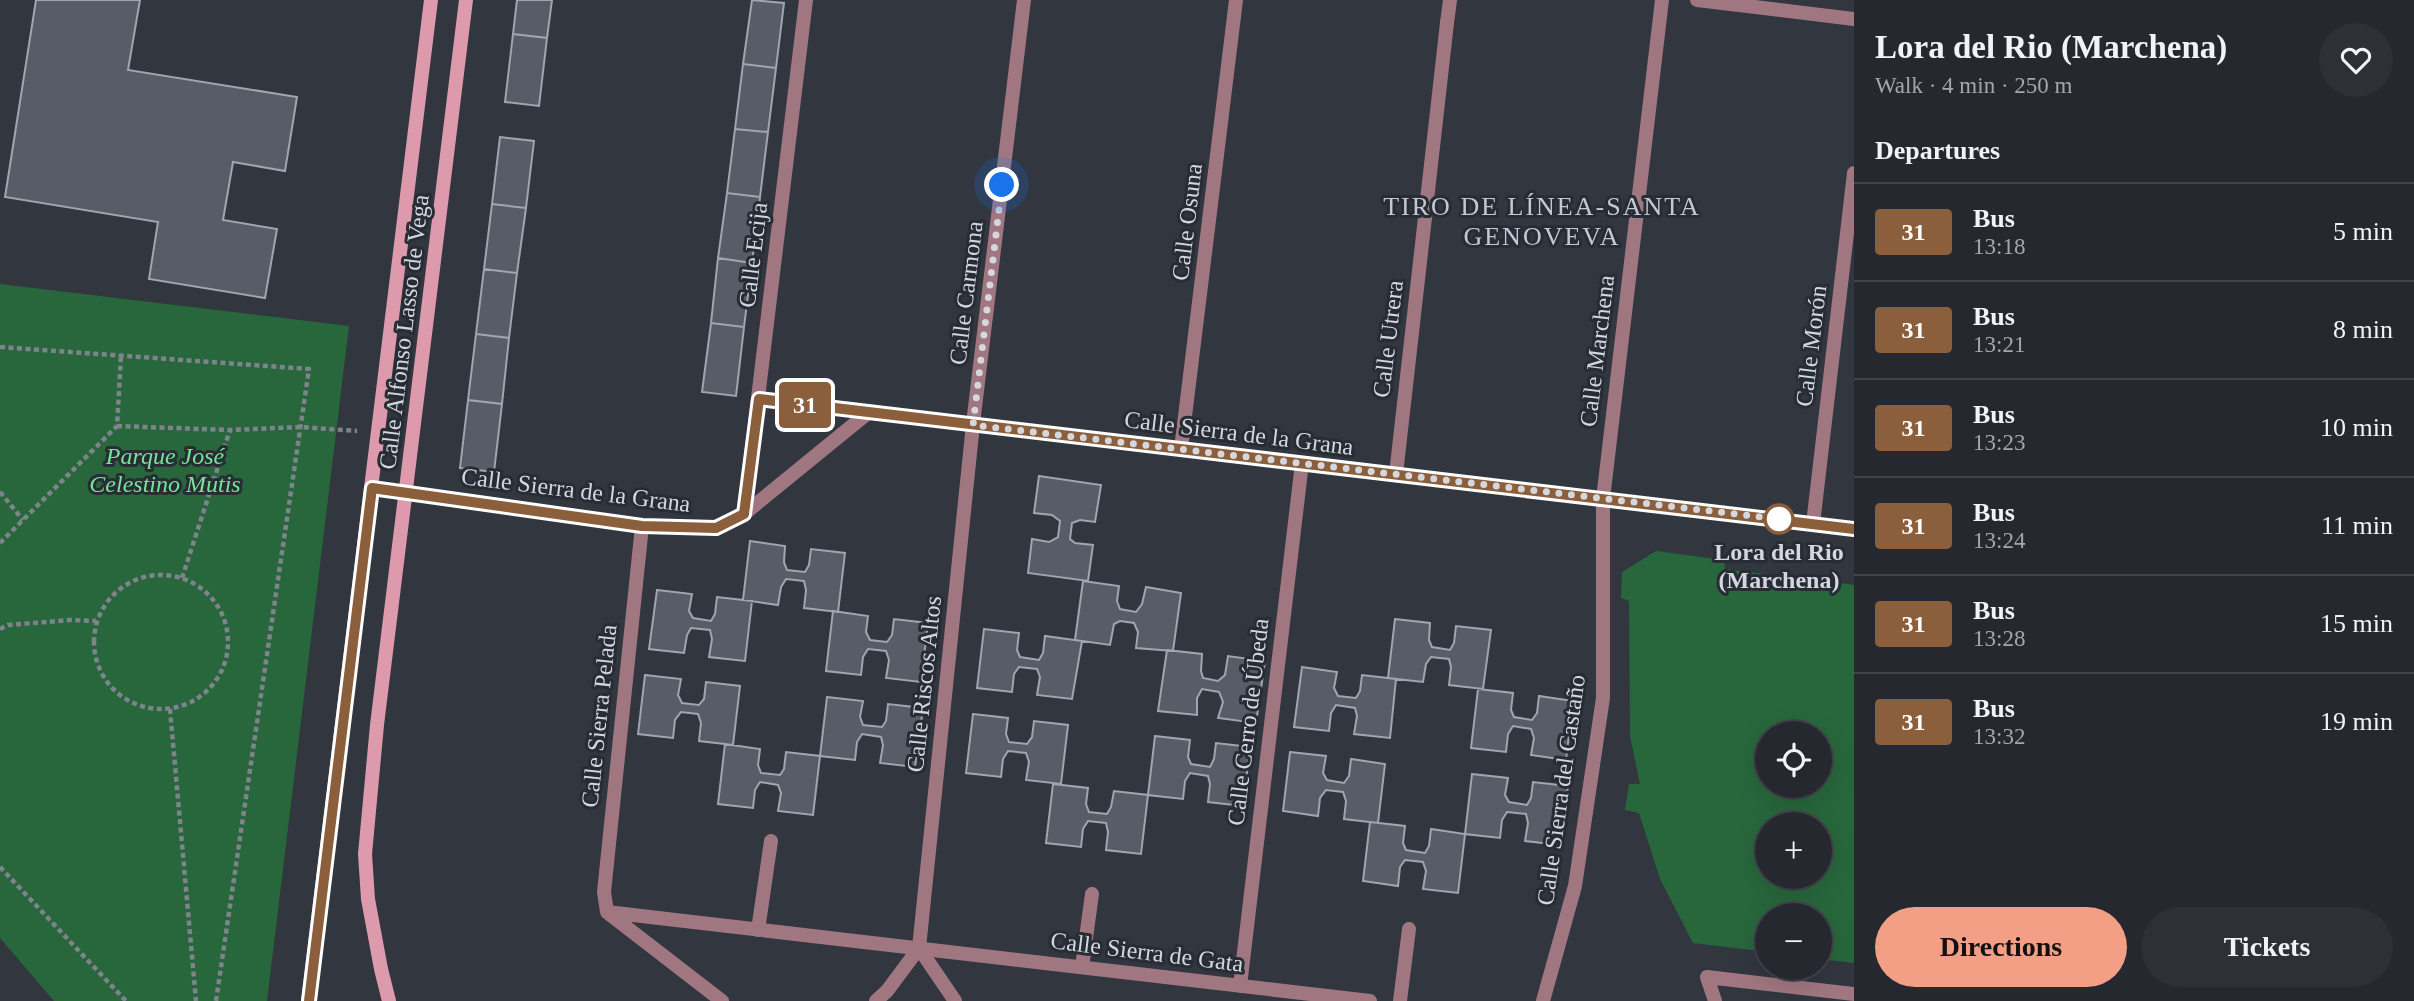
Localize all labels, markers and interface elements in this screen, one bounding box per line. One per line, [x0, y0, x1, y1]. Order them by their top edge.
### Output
button: heart [2319, 23, 2393, 97]
text: Lora del Rio (Marchena) [1875, 29, 2227, 65]
text: Walk · 4 min · 250 m [1875, 73, 2072, 98]
text: Departures [1875, 136, 2000, 165]
street label: Calle Osuna [1167, 162, 1207, 282]
your location [984, 167, 1019, 202]
district label: TIRO DE LÍNEA-SANTA GENOVEVA [1383, 192, 1701, 251]
street label: Calle Alfonso Lasso de Vega [374, 193, 434, 471]
street label: Calle Ecija [734, 200, 772, 309]
text: Bus [1973, 204, 2015, 233]
text: 5 min [2333, 217, 2393, 246]
street label: Calle Carmona [944, 219, 988, 366]
text: 31 [1902, 219, 1926, 245]
text: 13:18 [1973, 234, 2025, 259]
street label: Calle Marchena [1575, 273, 1619, 428]
street label: Calle Utrera [1368, 279, 1408, 399]
street label: Calle Morón [1791, 284, 1831, 408]
text: Bus [1973, 302, 2015, 331]
text: 8 min [2333, 315, 2393, 344]
text: 31 [1902, 317, 1926, 343]
text: 13:21 [1973, 332, 2025, 357]
line badge: 31 [774, 382, 836, 428]
text: 31 [793, 392, 817, 418]
text: Bus [1973, 400, 2015, 429]
street label: Calle Sierra de la Grana [1123, 406, 1355, 460]
text: 10 min [2320, 413, 2393, 442]
text: 31 [1902, 415, 1926, 441]
text: 13:23 [1973, 430, 2025, 455]
park label: Parque José Celestino Mutis [89, 443, 241, 497]
street label: Calle Sierra de la Grana [460, 463, 692, 517]
text: Bus [1973, 498, 2015, 527]
marker: Lora del Rio (Marchena) [1764, 504, 1794, 534]
text: 11 min [2321, 511, 2393, 540]
text: 31 [1902, 513, 1926, 539]
text: 13:24 [1973, 528, 2025, 553]
place label: Lora del Rio (Marchena) [1714, 539, 1844, 593]
street label: Calle Riscos Altos [902, 594, 946, 774]
text: Bus [1973, 596, 2015, 625]
text: 15 min [2320, 609, 2393, 638]
text: 31 [1902, 611, 1926, 637]
street label: Calle Cerro de Úbeda [1222, 617, 1274, 827]
street label: Calle Sierra Pelada [576, 623, 622, 809]
text: 13:28 [1973, 626, 2025, 651]
street label: Calle Sierra del Castaño [1532, 673, 1590, 907]
text: Bus [1973, 694, 2015, 723]
text: 19 min [2320, 707, 2393, 736]
text: 31 [1902, 709, 1926, 735]
map controls [1755, 721, 1832, 980]
button: locate [1755, 721, 1832, 798]
text: 13:32 [1973, 724, 2025, 749]
button: + [1755, 812, 1832, 889]
button: − [1755, 903, 1832, 980]
button: Directions [1875, 907, 2127, 987]
button: Tickets [2141, 907, 2393, 987]
street label: Calle Sierra de Gata [1049, 927, 1245, 977]

